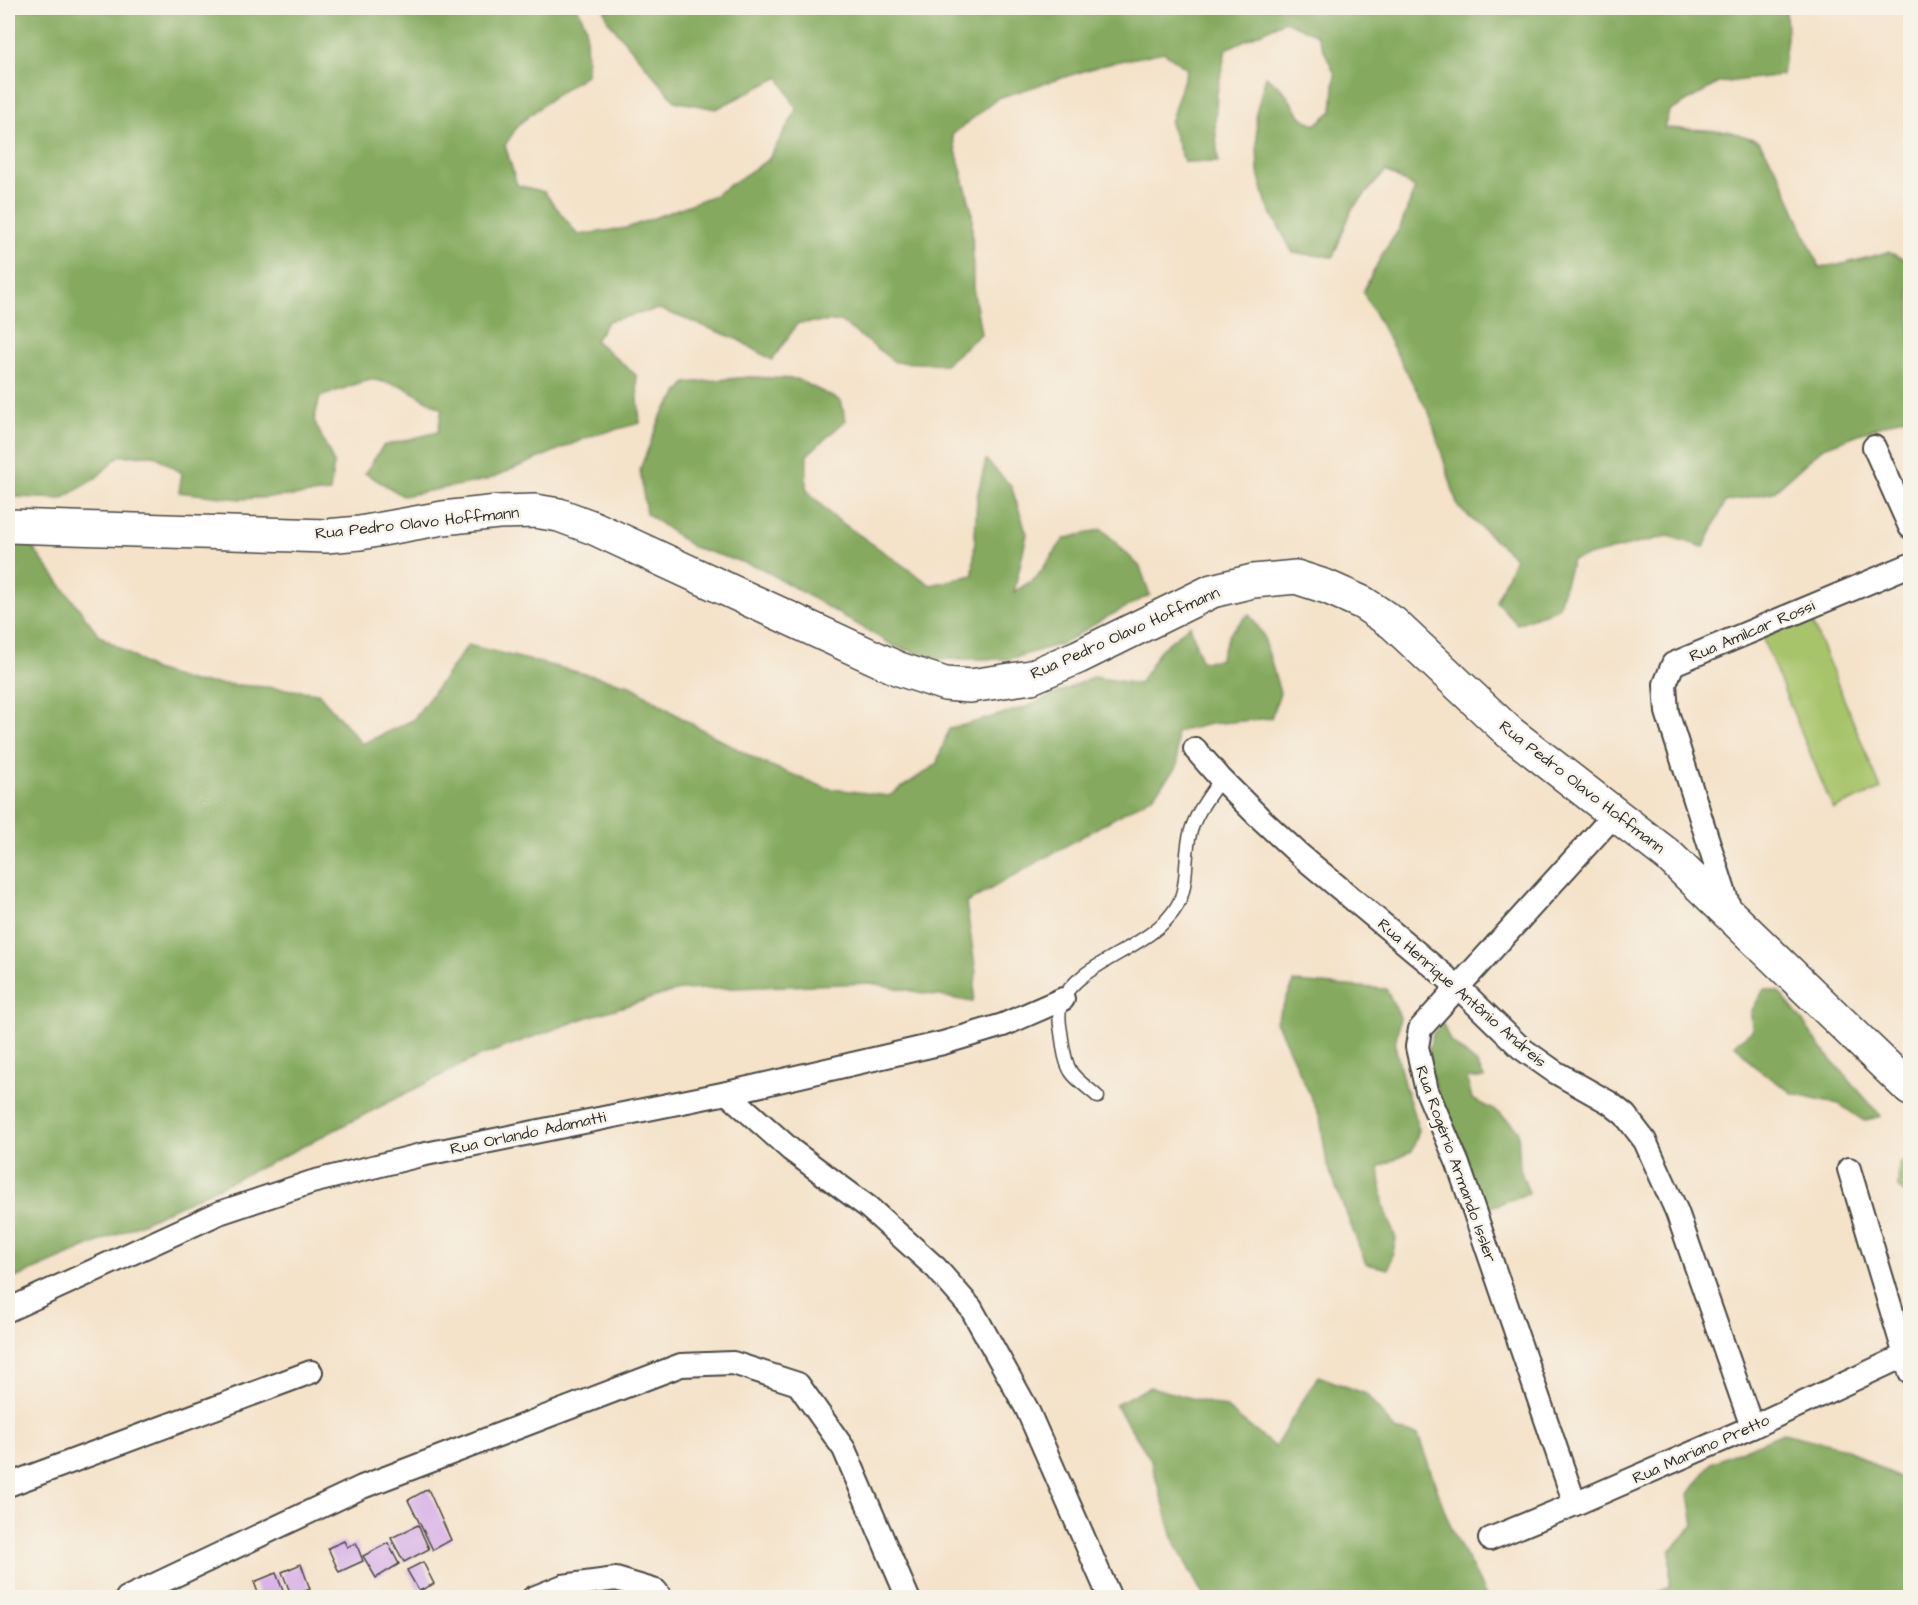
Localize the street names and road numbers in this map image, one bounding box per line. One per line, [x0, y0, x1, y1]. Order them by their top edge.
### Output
street label: Rua Pedro Olavo Hoffmann [314, 501, 520, 545]
street label: Rua Pedro Olavo Hoffmann [1027, 581, 1223, 685]
street label: Rua Amilcar Rossi [1686, 594, 1819, 667]
street label: Rua Pedro Olavo Hoffmann [1495, 715, 1669, 859]
street label: Rua Henrique Antônio Andreis [1373, 914, 1551, 1072]
street label: Rua Rogério Armando Issler [1409, 1063, 1502, 1266]
street label: Rua Orlando Adamatti [448, 1106, 608, 1160]
street label: Rua Mariano Pretto [1629, 1409, 1773, 1489]

